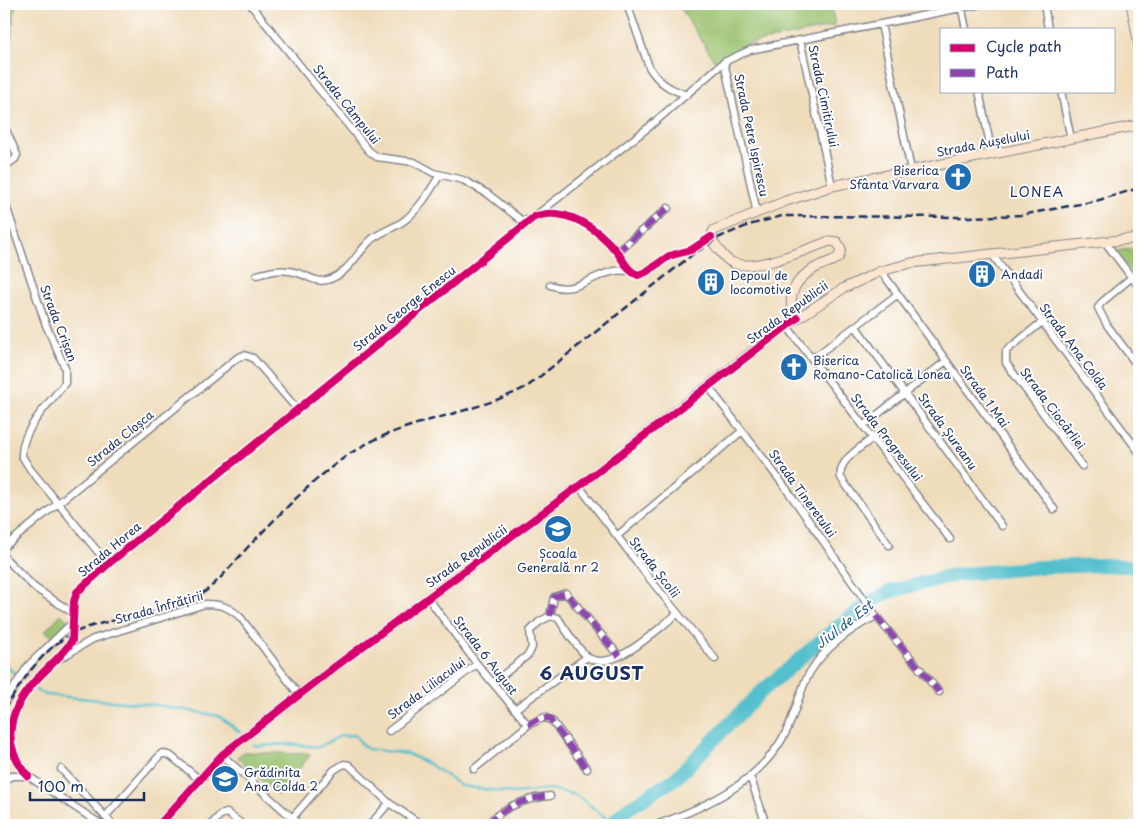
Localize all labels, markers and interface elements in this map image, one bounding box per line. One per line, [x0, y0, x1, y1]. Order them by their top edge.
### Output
legend [940, 28, 1116, 92]
text: Cycle path [986, 34, 1062, 57]
street label: Strada Cimitirului [804, 43, 844, 149]
street label: Strada Câmpului [309, 60, 385, 148]
text: Path [986, 60, 1018, 83]
street label: Strada Petre Ispirescu [730, 72, 774, 198]
street label: Strada Aușelului [935, 125, 1031, 161]
place label: Biserica Sfânta Varvara [849, 161, 939, 193]
church icon: Biserica Sfânta Varvara [943, 162, 973, 192]
district label: LONEA [1010, 181, 1064, 202]
building icon: Andadi [967, 259, 997, 289]
street label: Strada George Enescu [349, 261, 459, 355]
place label: Andadi [1001, 265, 1043, 283]
place label: Depoul de locomotive [730, 266, 791, 298]
building icon: Depoul de locomotive [696, 267, 726, 297]
street label: Strada Republicii [743, 276, 831, 348]
street label: Strada Crișan [36, 282, 82, 364]
street label: Strada Ana Colda [1035, 299, 1113, 393]
place label: Biserica Romano-Catolică Lonea [813, 351, 952, 383]
church icon: Biserica Romano-Catolică Lonea [779, 352, 809, 382]
street label: Strada 1 Mai [956, 361, 1014, 431]
street label: Strada Ciocârliei [1016, 363, 1090, 453]
street label: Strada Progresului [847, 389, 927, 485]
street label: Strada Șureanu [914, 389, 982, 473]
street label: Strada Cloșca [83, 405, 158, 471]
street label: Strada Tineretului [765, 445, 841, 541]
school or university icon: Școala Generală nr 2 [543, 514, 573, 544]
street label: Strada Horea [73, 517, 145, 581]
street label: Strada Republicii [422, 520, 510, 592]
street label: Strada Școlii [625, 533, 685, 601]
place label: Școala Generală nr 2 [517, 544, 599, 576]
street label: Strada Înfrățirii [113, 586, 205, 628]
water label: Jiul de Est [811, 593, 879, 653]
street label: Strada 6 August [449, 612, 523, 698]
street label: Strada Liliacului [383, 653, 469, 723]
district label: 6 AUGUST [539, 659, 645, 686]
place label: Grădinița Ana Colda 2 [244, 763, 318, 795]
school or university icon: Grădinița Ana Colda 2 [210, 764, 240, 794]
scale bar [30, 769, 144, 801]
text: 100 m [38, 774, 84, 797]

